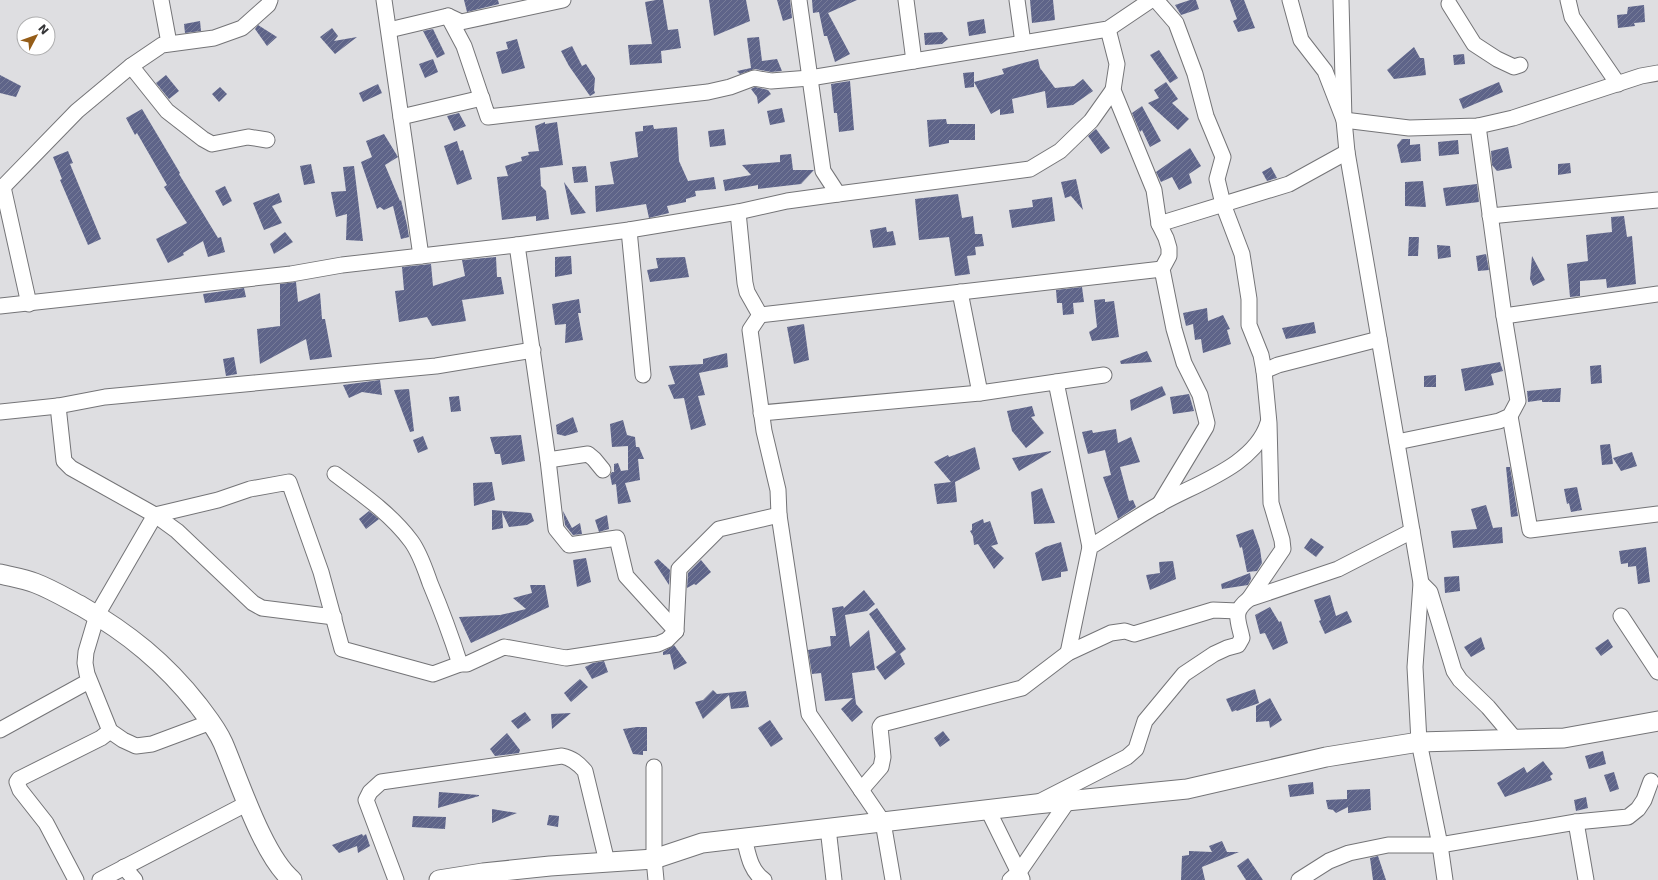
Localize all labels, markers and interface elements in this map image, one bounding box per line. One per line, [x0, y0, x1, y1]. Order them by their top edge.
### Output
north arrow [16, 16, 56, 56]
text: N [35, 22, 51, 38]

